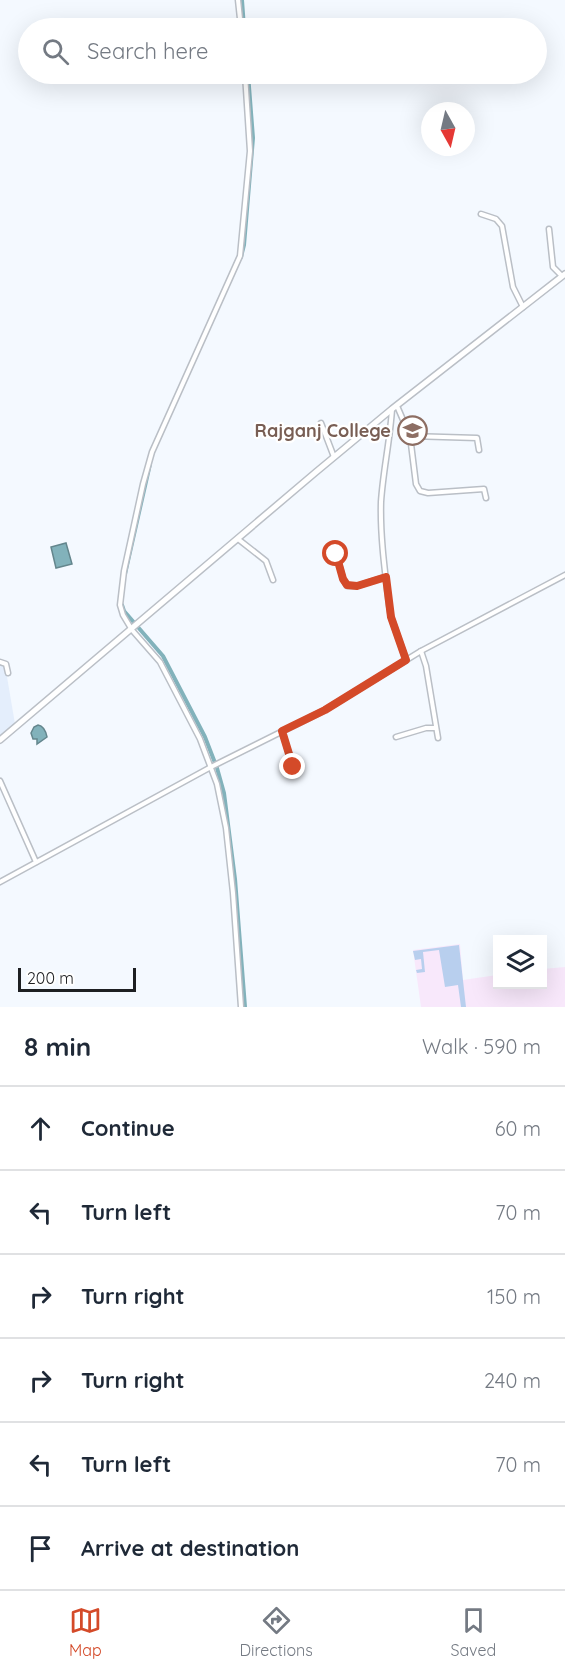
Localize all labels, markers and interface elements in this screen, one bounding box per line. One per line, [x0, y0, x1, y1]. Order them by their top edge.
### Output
search box [18, 18, 547, 84]
icon: search [39, 35, 72, 68]
text: Search here [87, 37, 208, 65]
north arrow [421, 102, 475, 156]
school or university icon: Rajganj College [396, 414, 428, 446]
place label: Rajganj College [255, 419, 391, 442]
route start [322, 540, 348, 566]
route end [279, 753, 305, 779]
map controls [493, 935, 547, 989]
button: layers [493, 935, 547, 989]
scale bar [18, 965, 136, 992]
text: 200 m [27, 968, 74, 988]
text: 8 min [24, 1030, 91, 1063]
text: Walk · 590 m [422, 1034, 541, 1059]
icon: ahead [24, 1112, 57, 1145]
text: Continue [81, 1114, 175, 1142]
text: 60 m [495, 1116, 541, 1141]
icon: left [24, 1196, 57, 1229]
text: Turn left [81, 1198, 171, 1226]
text: 70 m [495, 1200, 541, 1225]
icon: right [24, 1280, 57, 1313]
text: Turn right [81, 1282, 185, 1310]
text: 150 m [487, 1284, 541, 1309]
icon: right [24, 1364, 57, 1397]
text: Turn right [81, 1366, 185, 1394]
text: 240 m [484, 1368, 541, 1393]
icon: left [24, 1448, 57, 1481]
text: Turn left [81, 1450, 171, 1478]
text: 70 m [495, 1452, 541, 1477]
icon: arrive [24, 1532, 57, 1565]
text: Arrive at destination [81, 1534, 299, 1562]
tab: Map [69, 1604, 102, 1660]
tab: Directions [240, 1604, 313, 1660]
tab: Saved [451, 1604, 496, 1660]

